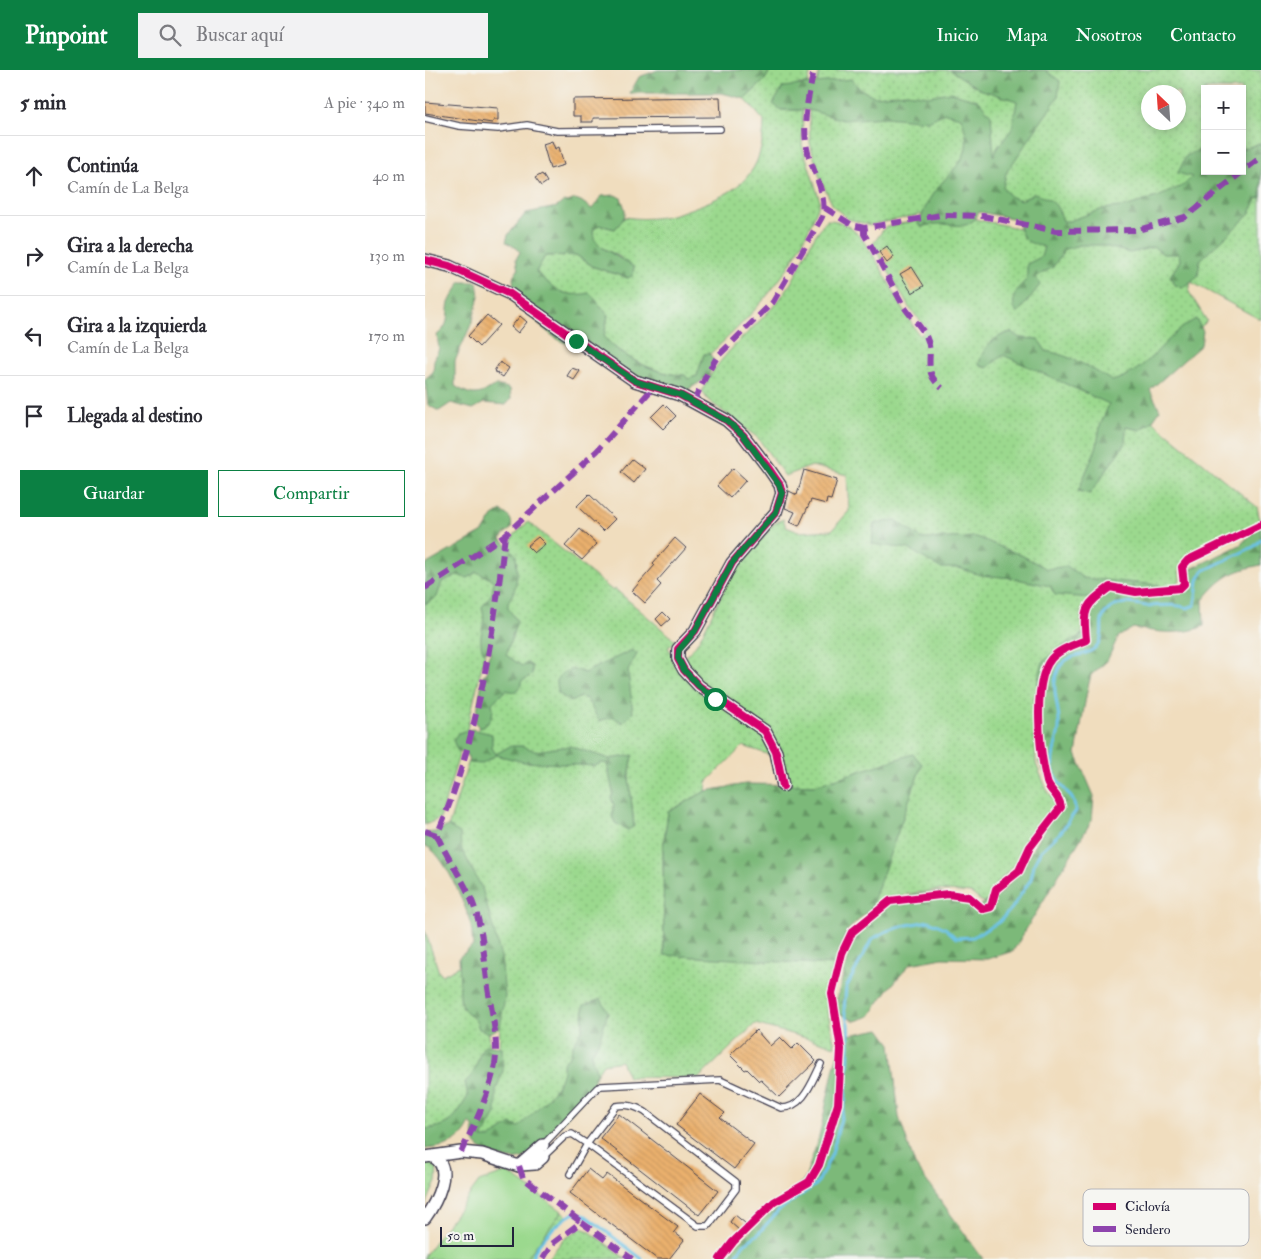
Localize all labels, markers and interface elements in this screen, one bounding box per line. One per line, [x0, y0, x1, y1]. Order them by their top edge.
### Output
search box [138, 13, 488, 58]
text: Pinpoint [25, 20, 108, 51]
icon: search [156, 21, 184, 49]
text: Buscar aquí [196, 23, 284, 47]
text: Inicio [936, 24, 978, 47]
text: Mapa [1006, 24, 1048, 47]
text: Nosotros [1076, 24, 1142, 47]
text: Contacto [1170, 24, 1236, 47]
north arrow [1141, 85, 1186, 130]
map controls [1201, 85, 1246, 175]
button: + [1201, 85, 1246, 130]
text: 5 min [20, 89, 66, 116]
text: A pie · 340 m [324, 93, 405, 113]
button: − [1201, 130, 1246, 175]
text: Continúa [67, 154, 138, 178]
icon: ahead [20, 162, 48, 190]
text: 40 m [372, 166, 405, 186]
text: Camín de La Belga [67, 178, 189, 198]
text: Gira a la derecha [67, 234, 193, 258]
icon: right [20, 242, 48, 270]
text: 130 m [369, 246, 405, 266]
text: Camín de La Belga [67, 258, 189, 278]
text: Gira a la izquierda [67, 314, 206, 338]
icon: left [20, 322, 48, 350]
text: 170 m [368, 326, 405, 346]
route end [565, 330, 588, 353]
text: Camín de La Belga [67, 338, 189, 358]
icon: arrive [20, 402, 48, 430]
text: Llegada al destino [67, 404, 202, 428]
button: Guardar [20, 470, 208, 517]
button: Compartir [218, 470, 405, 517]
route start [704, 688, 727, 711]
legend [1083, 1189, 1249, 1246]
text: Ciclovía [1125, 1198, 1170, 1215]
text: Sendero [1125, 1221, 1171, 1238]
scale bar [440, 1224, 514, 1247]
text: 50 m [447, 1227, 474, 1244]

